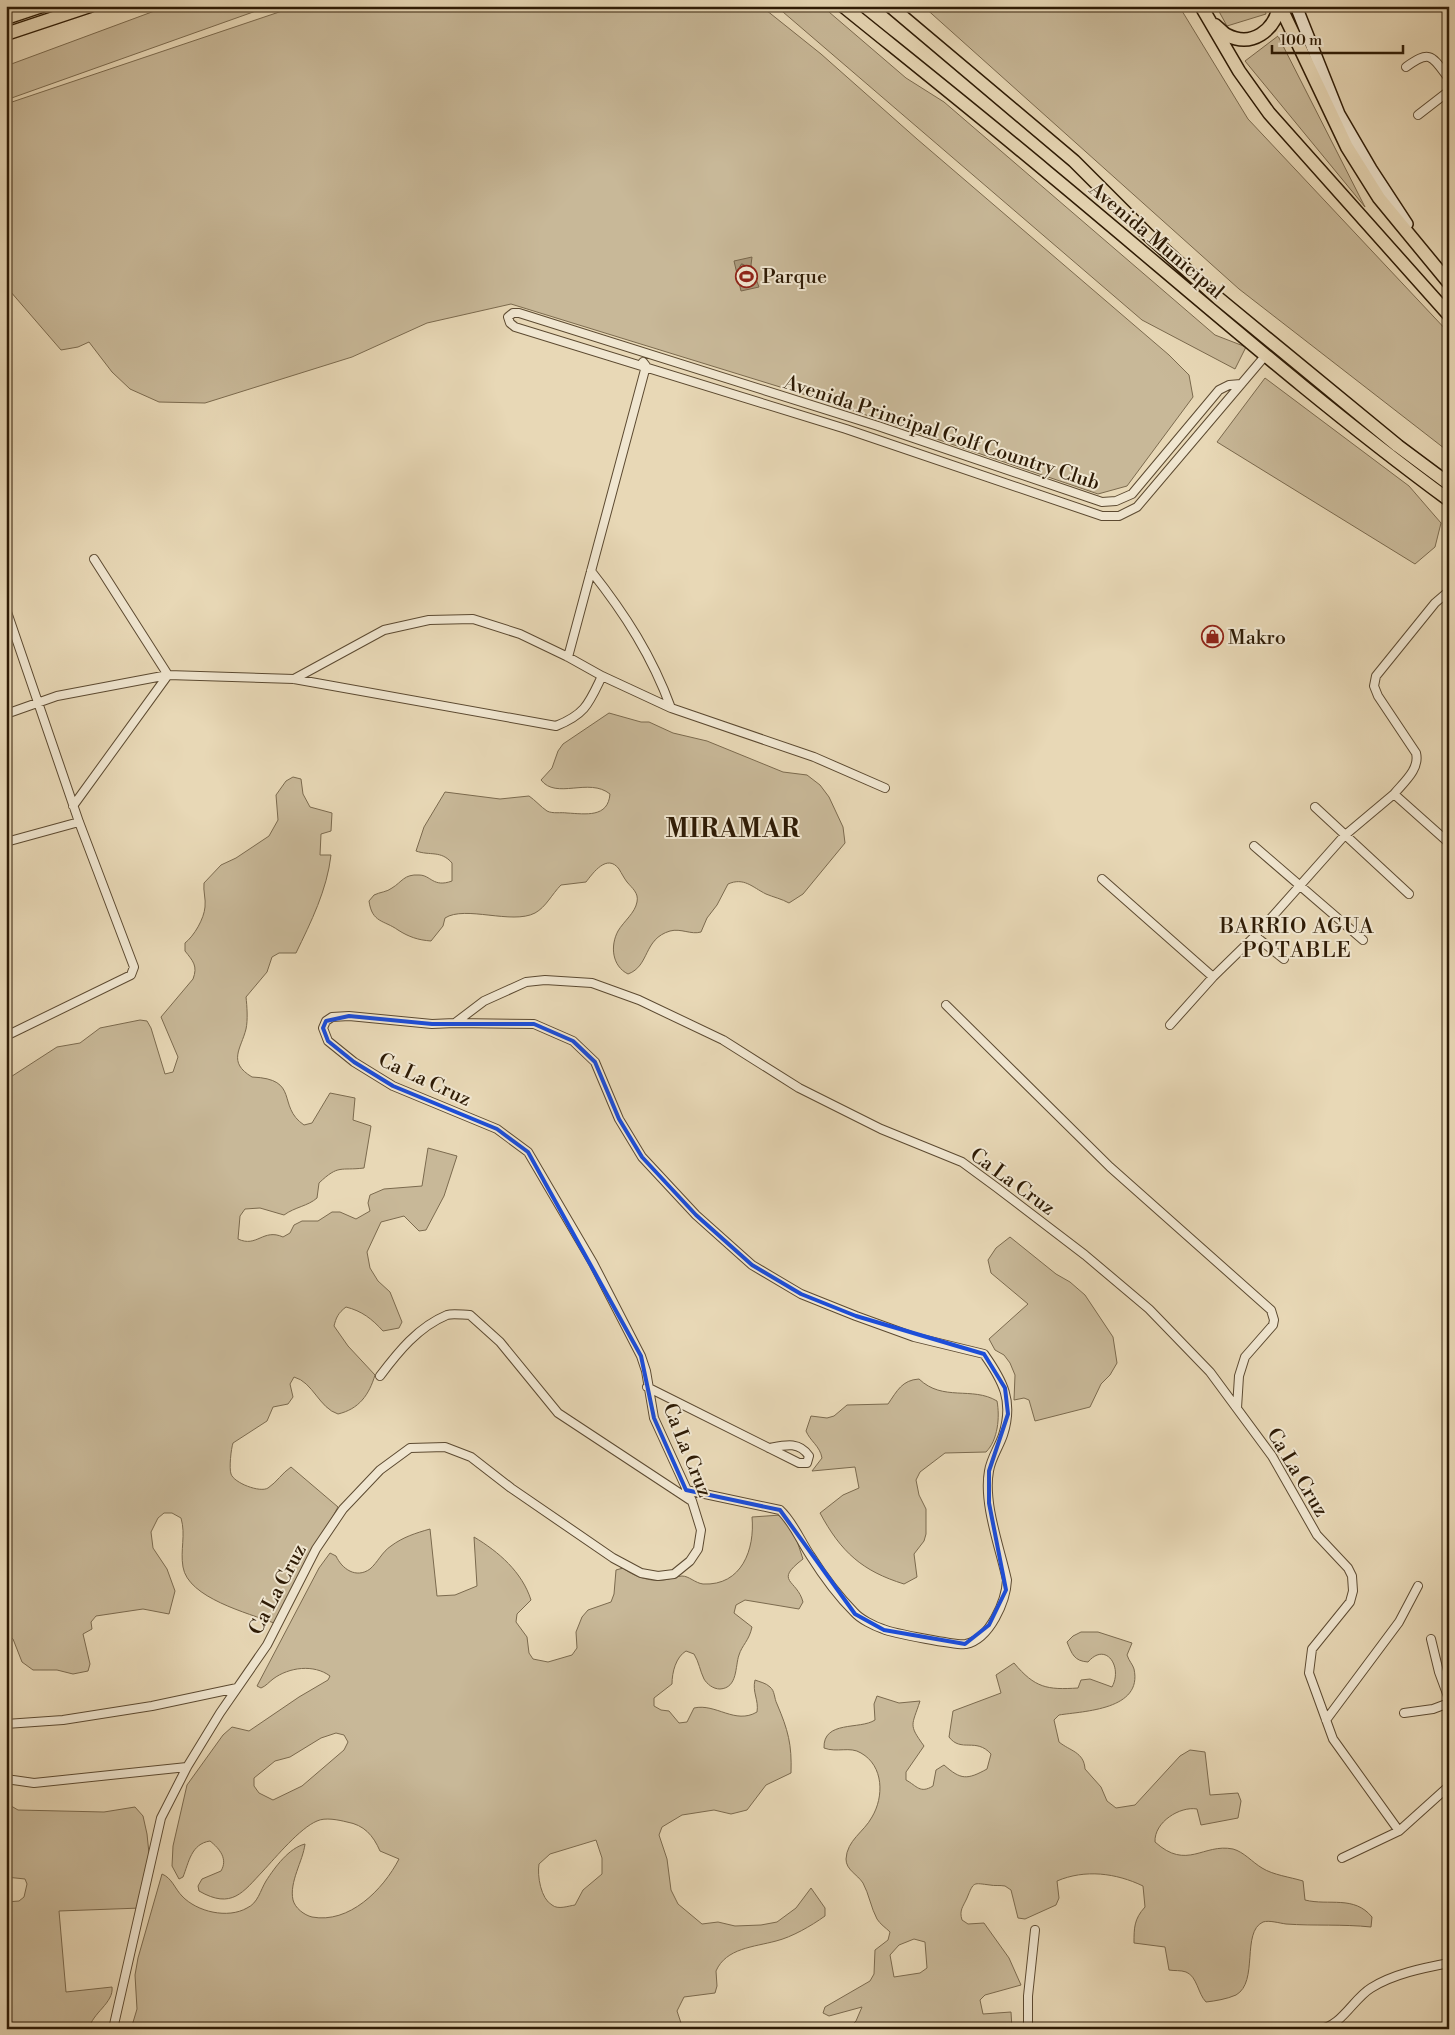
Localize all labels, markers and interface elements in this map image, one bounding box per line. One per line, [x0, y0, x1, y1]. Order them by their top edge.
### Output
scale bar [1272, 22, 1404, 54]
text: 100 m [1280, 31, 1322, 50]
street label: Avenida Municipal [1083, 177, 1229, 305]
sports icon: Parque [734, 264, 758, 288]
place label: Parque [762, 265, 827, 290]
street label: Avenida Principal Golf Country Club [780, 370, 1103, 496]
shop icon: Makro [1200, 625, 1224, 649]
place label: Makro [1228, 626, 1286, 651]
district label: MIRAMAR [665, 814, 801, 845]
district label: BARRIO AGUA POTABLE [1218, 914, 1375, 964]
street label: Ca La Cruz [374, 1048, 475, 1113]
street label: Ca La Cruz [965, 1143, 1060, 1222]
street label: Ca La Cruz [656, 1400, 717, 1501]
street label: Ca La Cruz [1260, 1424, 1333, 1522]
street label: Ca La Cruz [244, 1540, 313, 1639]

